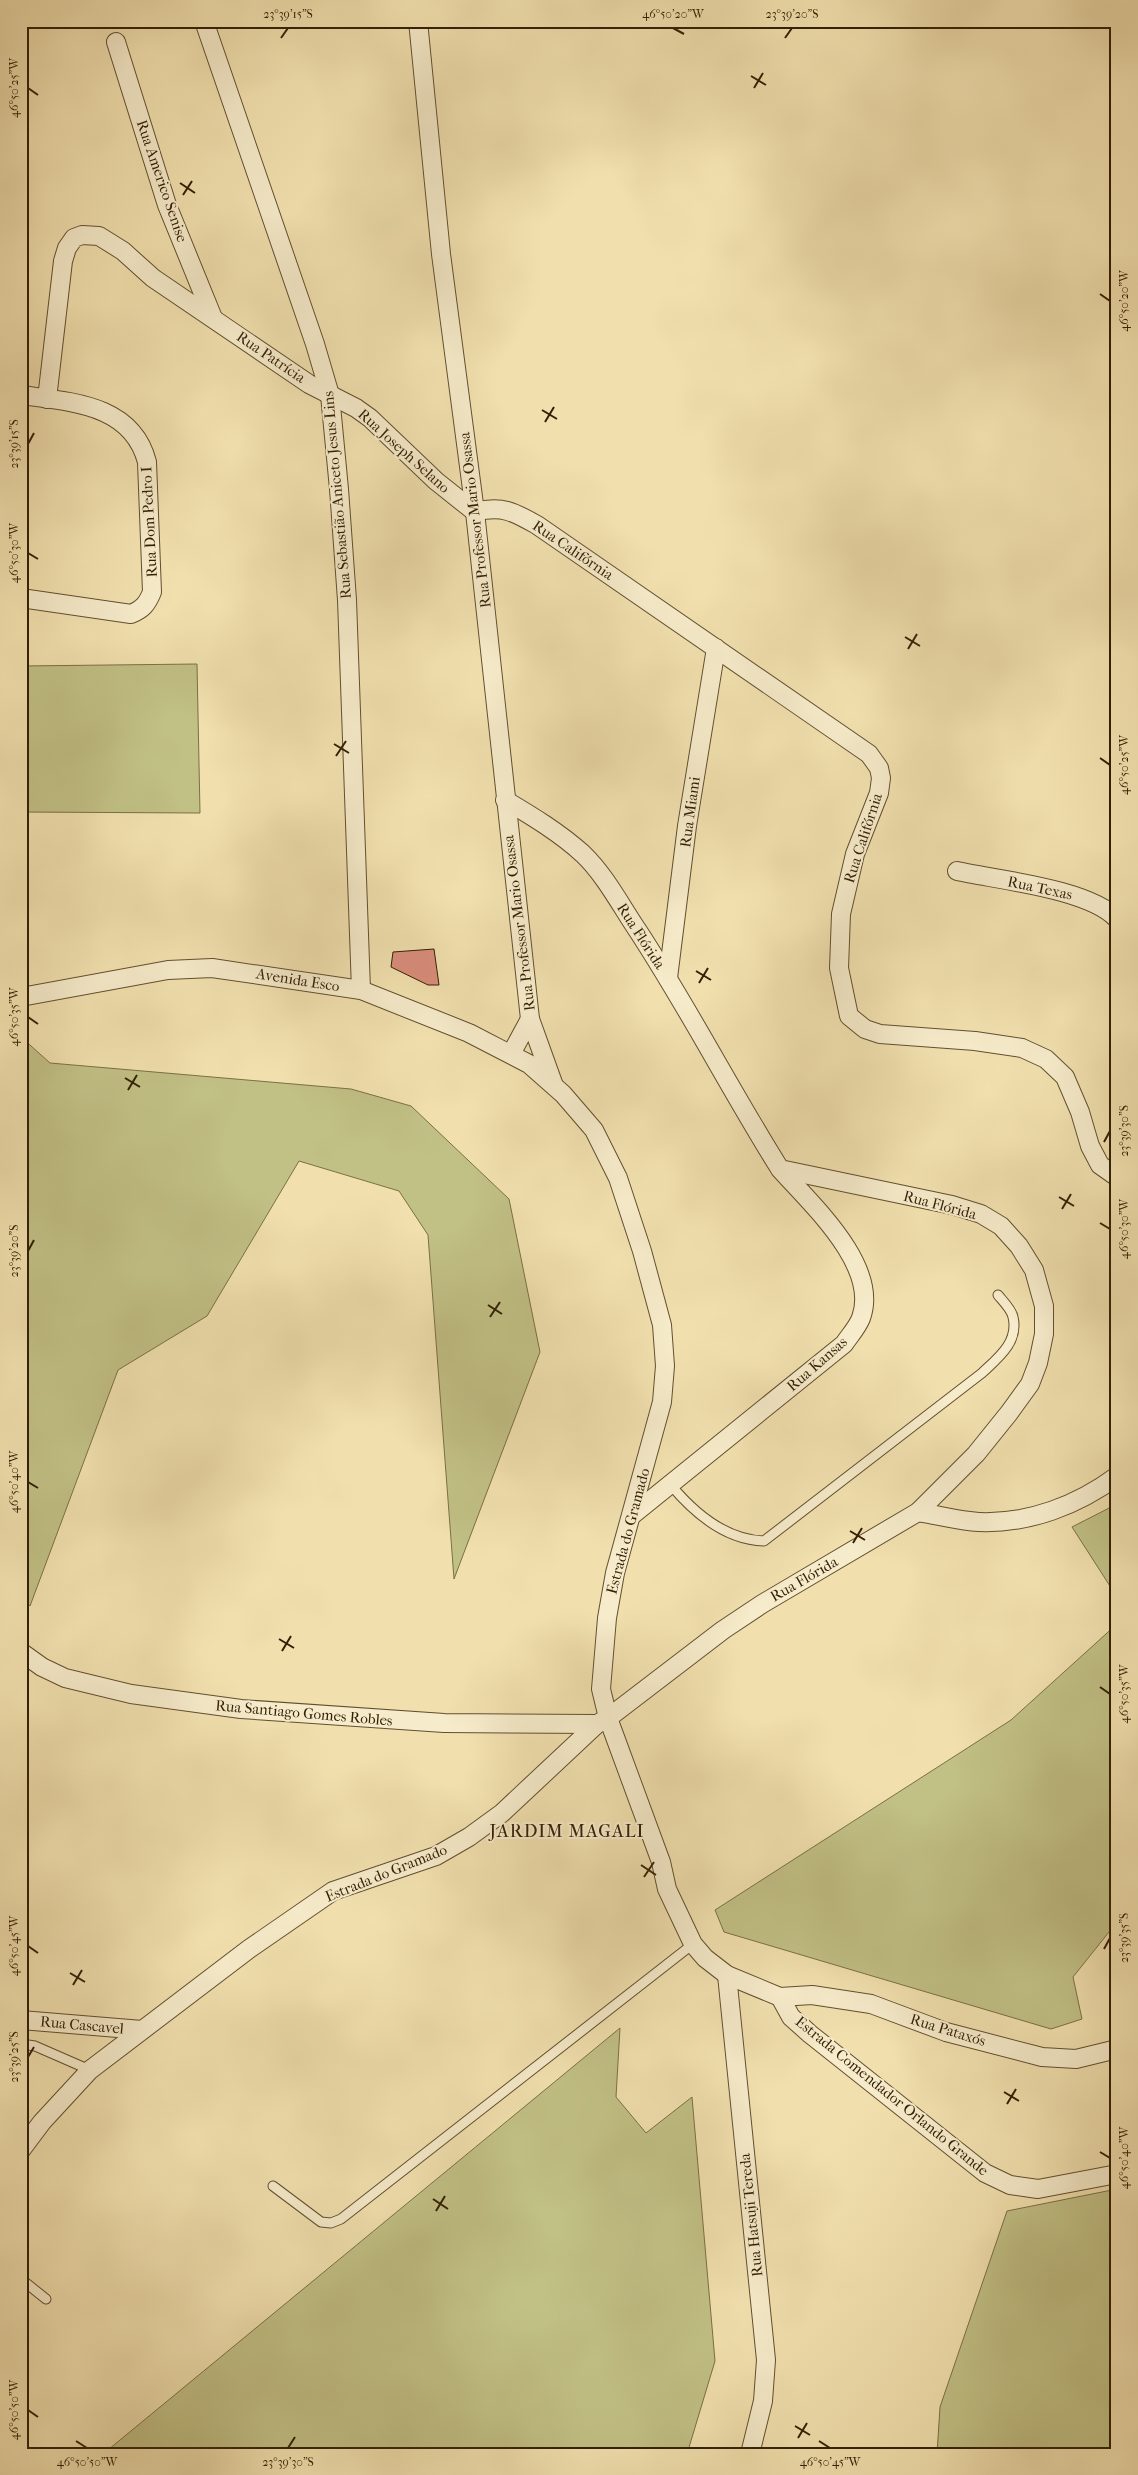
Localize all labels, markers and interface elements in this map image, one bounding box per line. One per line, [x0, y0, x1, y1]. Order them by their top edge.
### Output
text: 23°39'15"S [263, 7, 313, 21]
text: 46°50'20"W [642, 7, 705, 21]
text: 23°39'20"S [766, 7, 818, 21]
text: 46°50'25"W [7, 57, 21, 118]
street label: Rua Americo Senise [133, 117, 192, 245]
text: 46°50'20"W [1117, 269, 1131, 332]
street label: Rua Patrícia [233, 327, 310, 387]
street label: Rua Sebastião Aniceto Jesus Lins [319, 390, 355, 600]
street label: Rua Joseph Selano [354, 405, 454, 497]
text: 23°39'15"S [7, 419, 21, 469]
street label: Rua Professor Mario Osassa [455, 430, 495, 609]
street label: Rua Dom Pedro I [137, 466, 161, 578]
street label: Rua Califórnia [529, 516, 618, 584]
text: 46°50'30"W [7, 522, 21, 583]
text: 46°50'25"W [1117, 734, 1131, 795]
street label: Rua Miami [676, 775, 704, 849]
street label: Rua Califórnia [840, 790, 886, 885]
street label: Rua Professor Mario Osassa [499, 833, 539, 1012]
street label: Rua Texas [1006, 872, 1074, 904]
street label: Rua Flórida [613, 900, 669, 973]
street label: Avenida Esco [254, 964, 341, 996]
text: 46°50'35"W [7, 986, 21, 1046]
text: 23°39'30"S [1117, 1105, 1131, 1157]
street label: Rua Flórida [902, 1187, 979, 1224]
text: 46°50'30"W [1117, 1198, 1131, 1259]
text: 23°39'20"S [7, 1225, 21, 1277]
street label: Rua Kansas [783, 1333, 851, 1395]
text: 46°50'40"W [7, 1450, 21, 1513]
street label: Estrada do Gramado [603, 1466, 654, 1596]
street label: Rua Flórida [767, 1552, 842, 1605]
text: 46°50'35"W [1117, 1663, 1131, 1723]
street label: Rua Santiago Gomes Robles [215, 1696, 394, 1730]
district label: JARDIM MAGALI [487, 1821, 645, 1842]
street label: Estrada do Gramado [322, 1840, 450, 1906]
text: 23°39'35"S [1117, 1913, 1131, 1963]
text: 46°50'45"W [7, 1914, 21, 1976]
street label: Rua Pataxós [908, 2010, 988, 2050]
street label: Rua Cascavel [39, 2012, 125, 2038]
street label: Estrada Comendador Orlando Grande [792, 2012, 993, 2180]
text: 23°39'25"S [7, 2031, 21, 2083]
text: 46°50'40"W [1117, 2126, 1131, 2189]
street label: Rua Hatsuji Tereda [735, 2151, 766, 2278]
text: 46°50'50"W [7, 2379, 21, 2440]
text: 46°50'50"W [57, 2455, 118, 2469]
text: 23°39'30"S [262, 2455, 314, 2469]
text: 46°50'45"W [800, 2455, 862, 2469]

